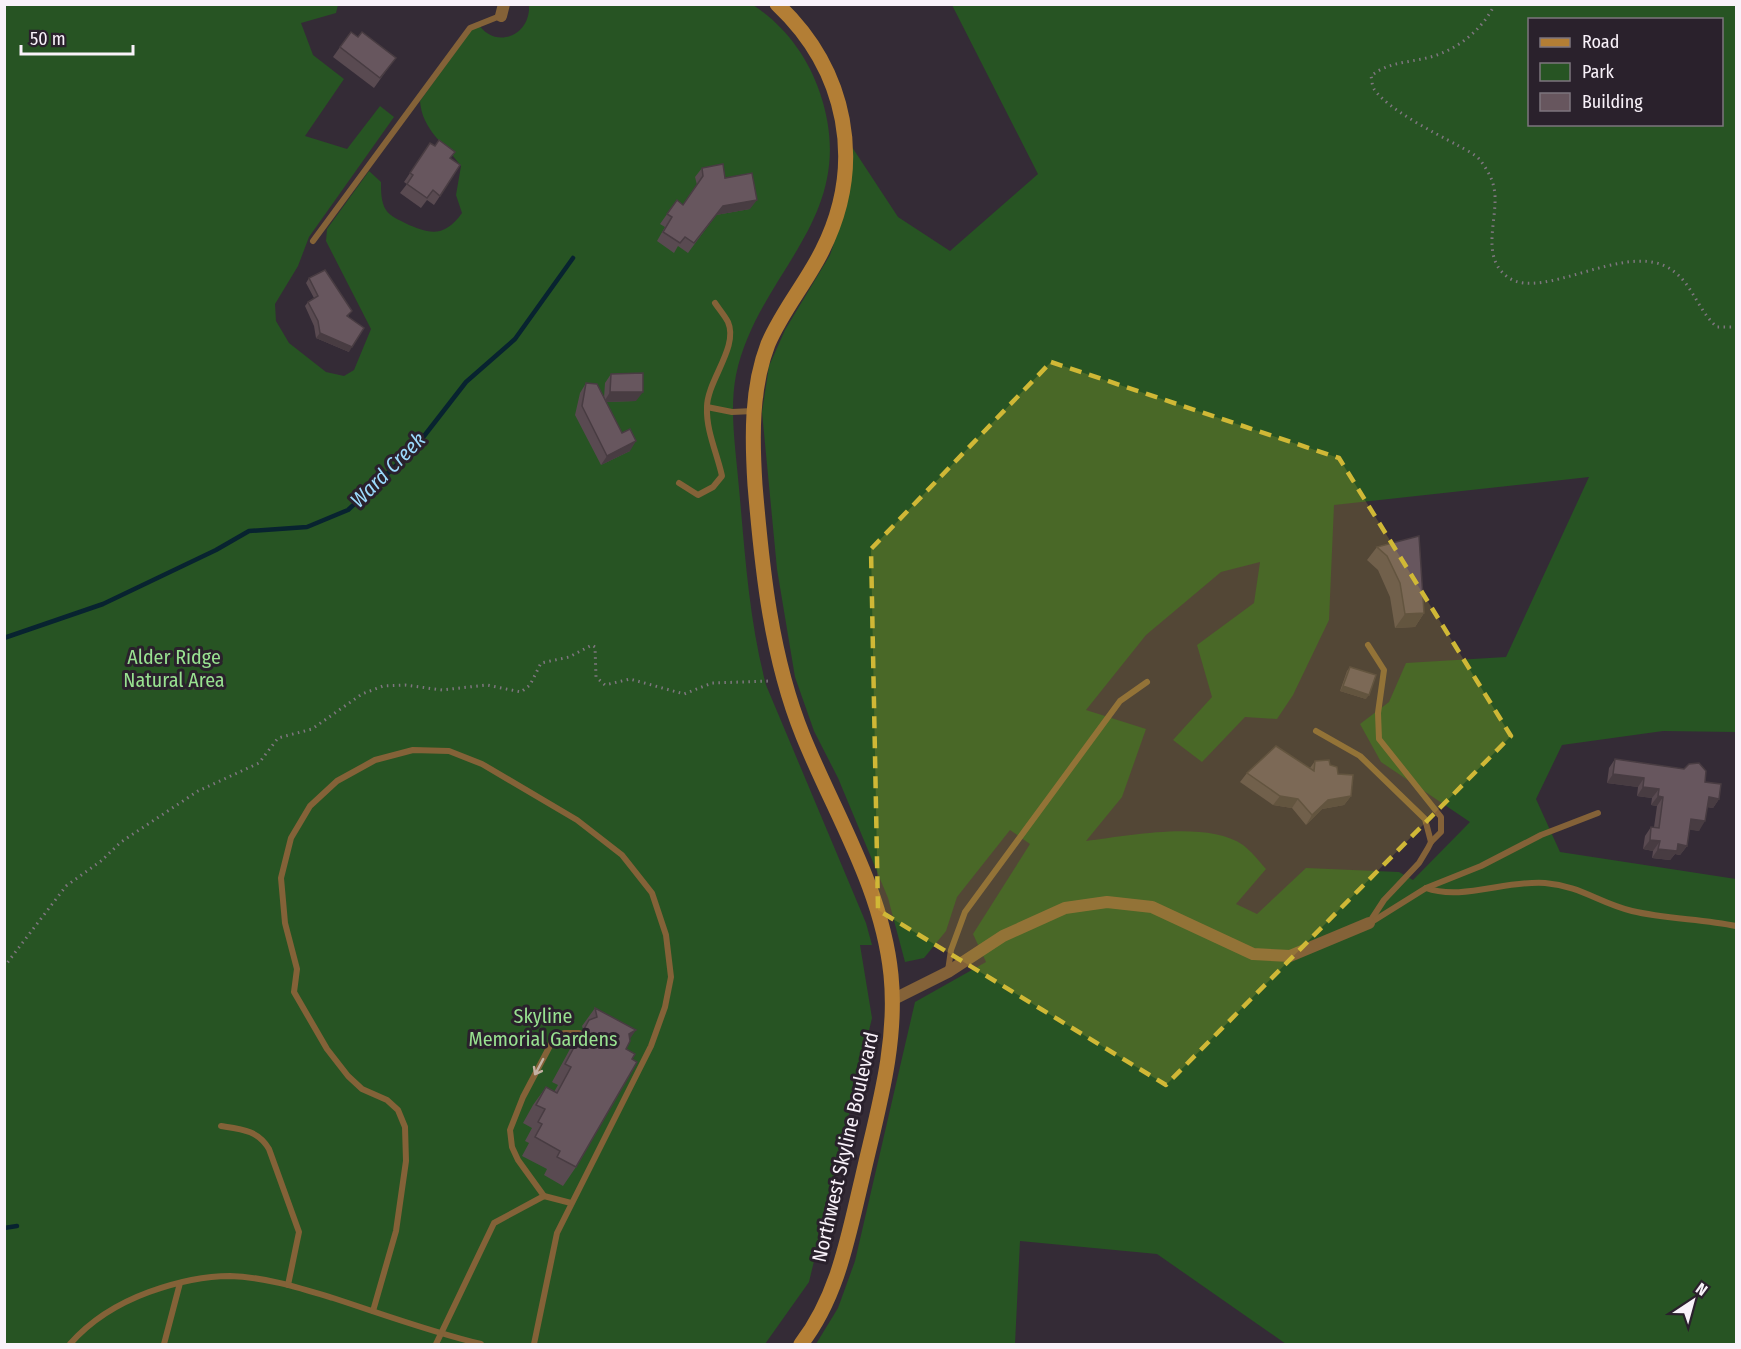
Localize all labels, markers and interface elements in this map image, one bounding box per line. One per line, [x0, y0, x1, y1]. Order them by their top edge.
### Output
scale bar [21, 18, 134, 56]
legend [1528, 18, 1723, 126]
text: 50 m [30, 28, 66, 50]
text: Road [1582, 31, 1619, 53]
text: Park [1582, 61, 1615, 83]
text: Building [1582, 91, 1643, 113]
water label: Ward Creek [345, 427, 431, 513]
park label: Alder Ridge Natural Area [123, 645, 225, 692]
park label: Skyline Memorial Gardens [469, 1004, 617, 1051]
street label: Northwest Skyline Boulevard [807, 1030, 883, 1264]
one-way arrow [533, 1058, 545, 1075]
north arrow [1663, 1271, 1723, 1331]
text: N [1692, 1279, 1711, 1300]

